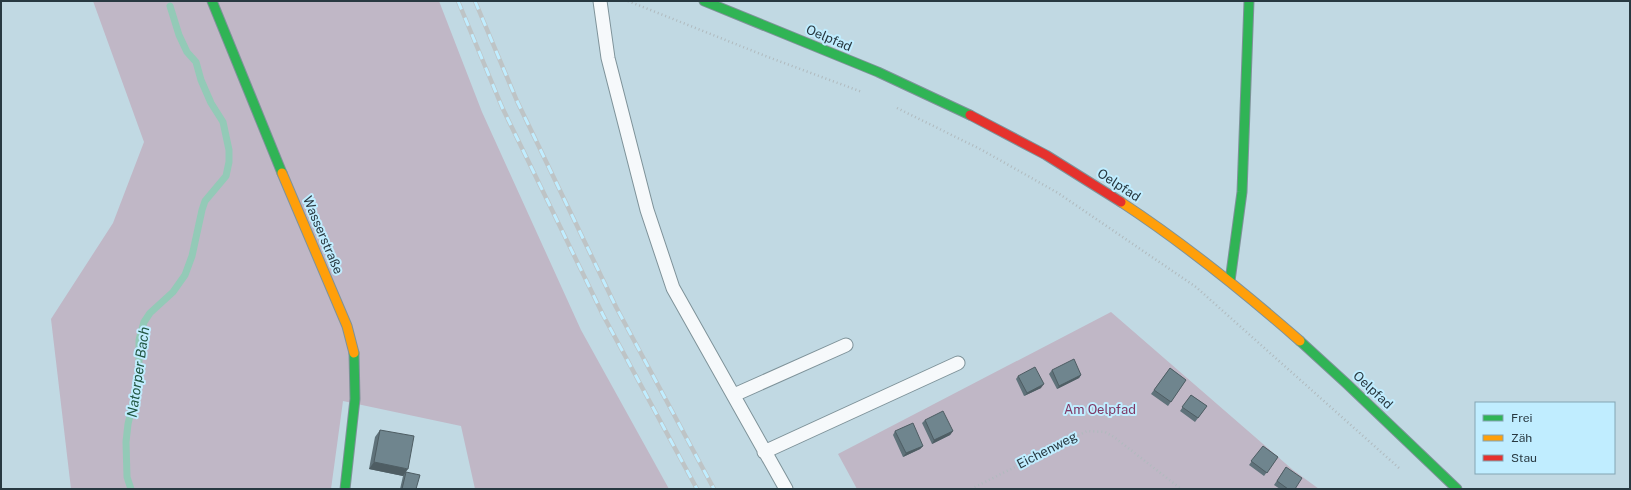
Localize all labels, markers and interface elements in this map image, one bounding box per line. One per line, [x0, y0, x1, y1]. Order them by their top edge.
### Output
street label: Oelpfad [804, 22, 854, 54]
street label: Oelpfad [1095, 166, 1143, 204]
street label: Wasserstraße [300, 194, 346, 276]
water label: Natorper Bach [124, 326, 152, 418]
street label: Oelpfad [1350, 368, 1396, 412]
park label: Am Oelpfad [1064, 402, 1136, 417]
legend [1475, 402, 1615, 474]
text: Frei [1511, 411, 1533, 425]
street label: Eichenweg [1014, 428, 1080, 472]
text: Zäh [1511, 431, 1532, 445]
text: Stau [1511, 451, 1537, 465]

